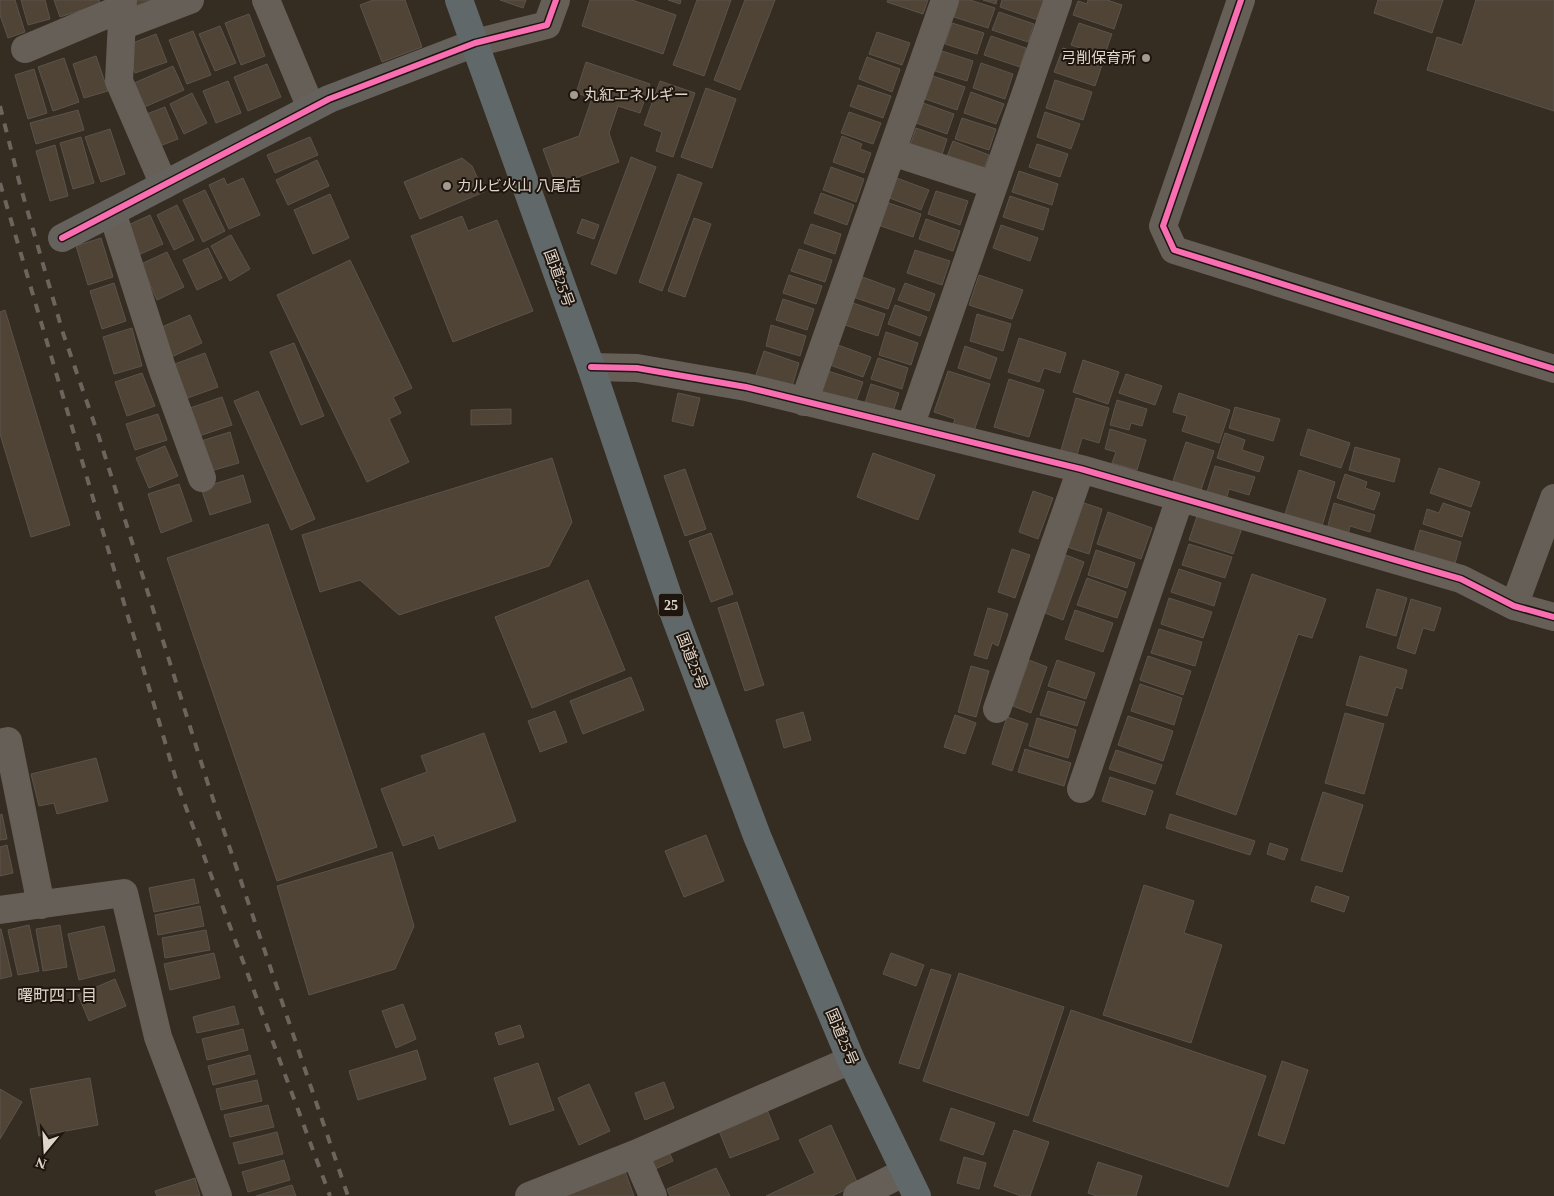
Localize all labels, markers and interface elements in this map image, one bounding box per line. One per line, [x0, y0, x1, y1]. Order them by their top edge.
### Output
place label: 弓削保育所 [1061, 50, 1136, 66]
marker: 弓削保育所 [1140, 52, 1152, 64]
place label: 丸紅エネルギー [584, 87, 689, 103]
marker: 丸紅エネルギー [568, 89, 580, 101]
place label: カルビ火山 八尾店 [457, 178, 581, 194]
marker: カルビ火山 八尾店 [441, 180, 453, 192]
street label: 国道25号 [541, 247, 577, 309]
road number: 25 [658, 594, 684, 616]
street label: 国道25号 [674, 630, 710, 692]
district label: 曙町四丁目 [17, 987, 97, 1004]
street label: 国道25号 [823, 1006, 861, 1068]
north arrow [20, 1126, 70, 1176]
text: N [34, 1154, 48, 1172]

